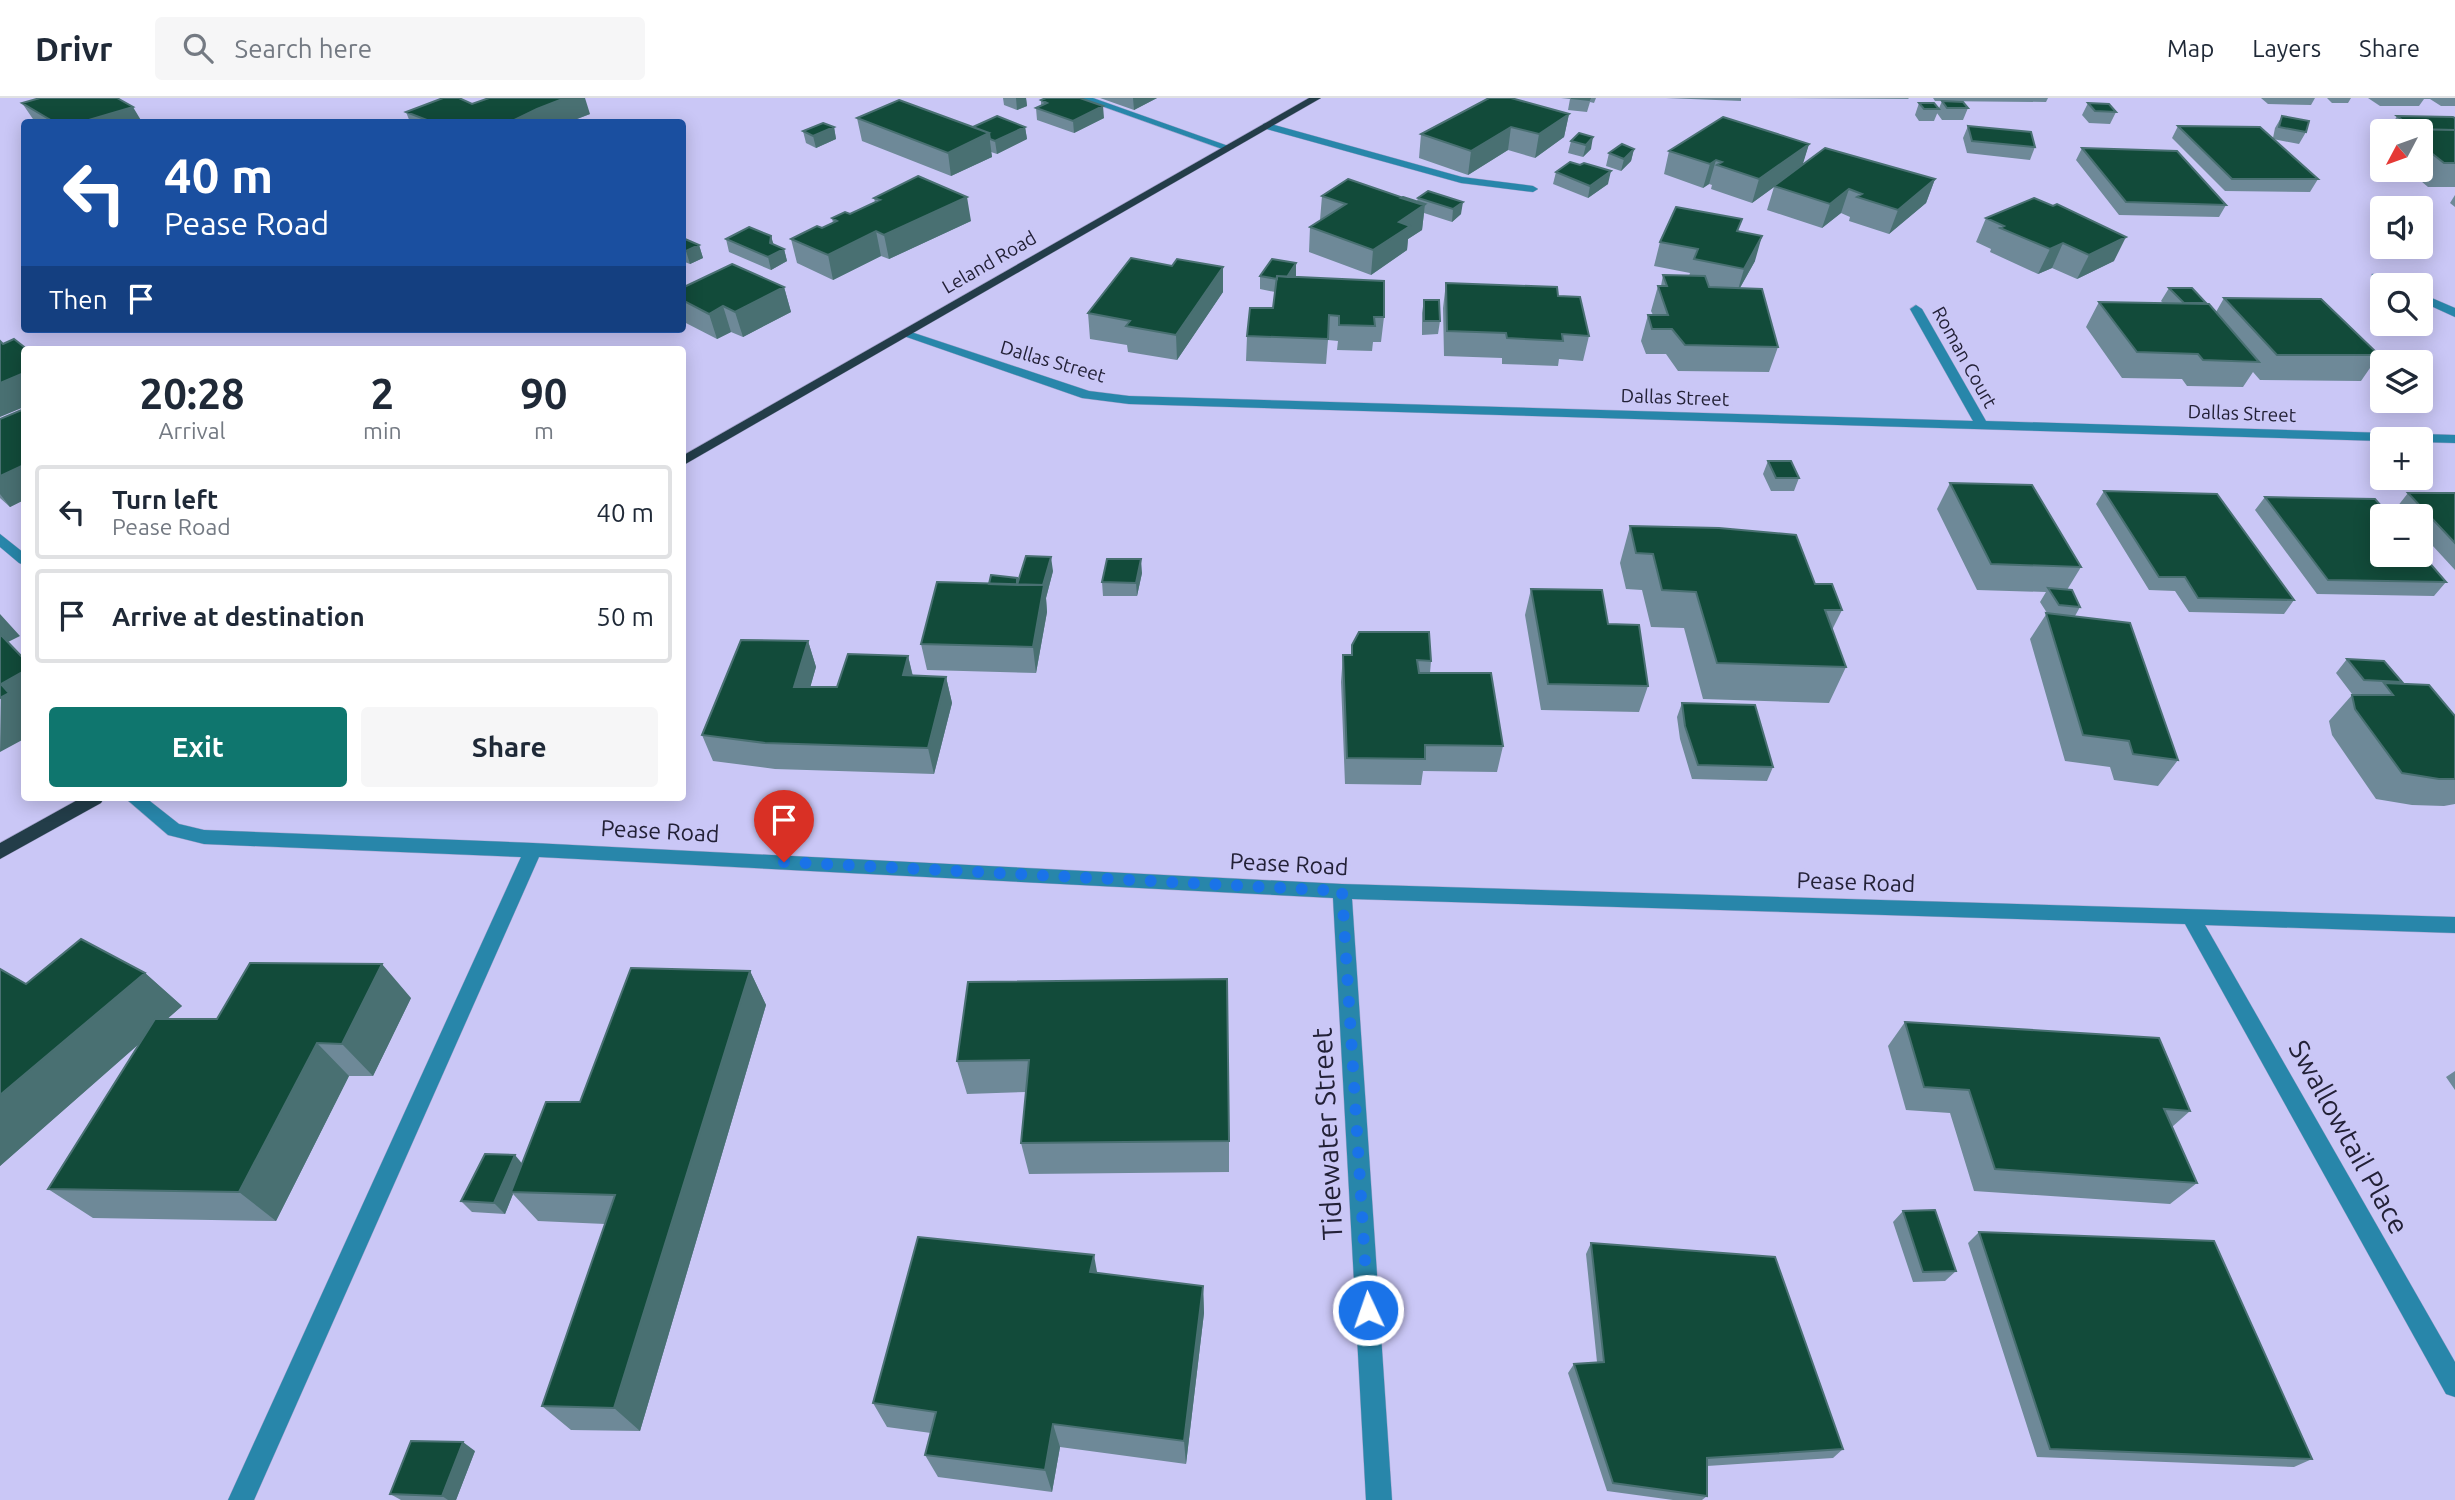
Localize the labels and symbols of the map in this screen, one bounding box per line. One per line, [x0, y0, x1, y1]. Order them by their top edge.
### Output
north arrow [2370, 119, 2432, 182]
street label: Leland Road [938, 226, 1040, 298]
street label: Roman Court [1928, 302, 2002, 412]
street label: Dallas Street [998, 335, 1109, 387]
street label: Dallas Street [1620, 384, 1730, 410]
street label: Dallas Street [2187, 400, 2297, 426]
pin [754, 790, 814, 862]
street label: Pease Road [600, 815, 720, 846]
street label: Pease Road [1229, 848, 1349, 879]
street label: Pease Road [1796, 867, 1916, 896]
street label: Tidewater Street [1305, 1027, 1348, 1241]
street label: Swallowtail Place [2283, 1035, 2415, 1239]
position arrow [1331, 1273, 1405, 1347]

